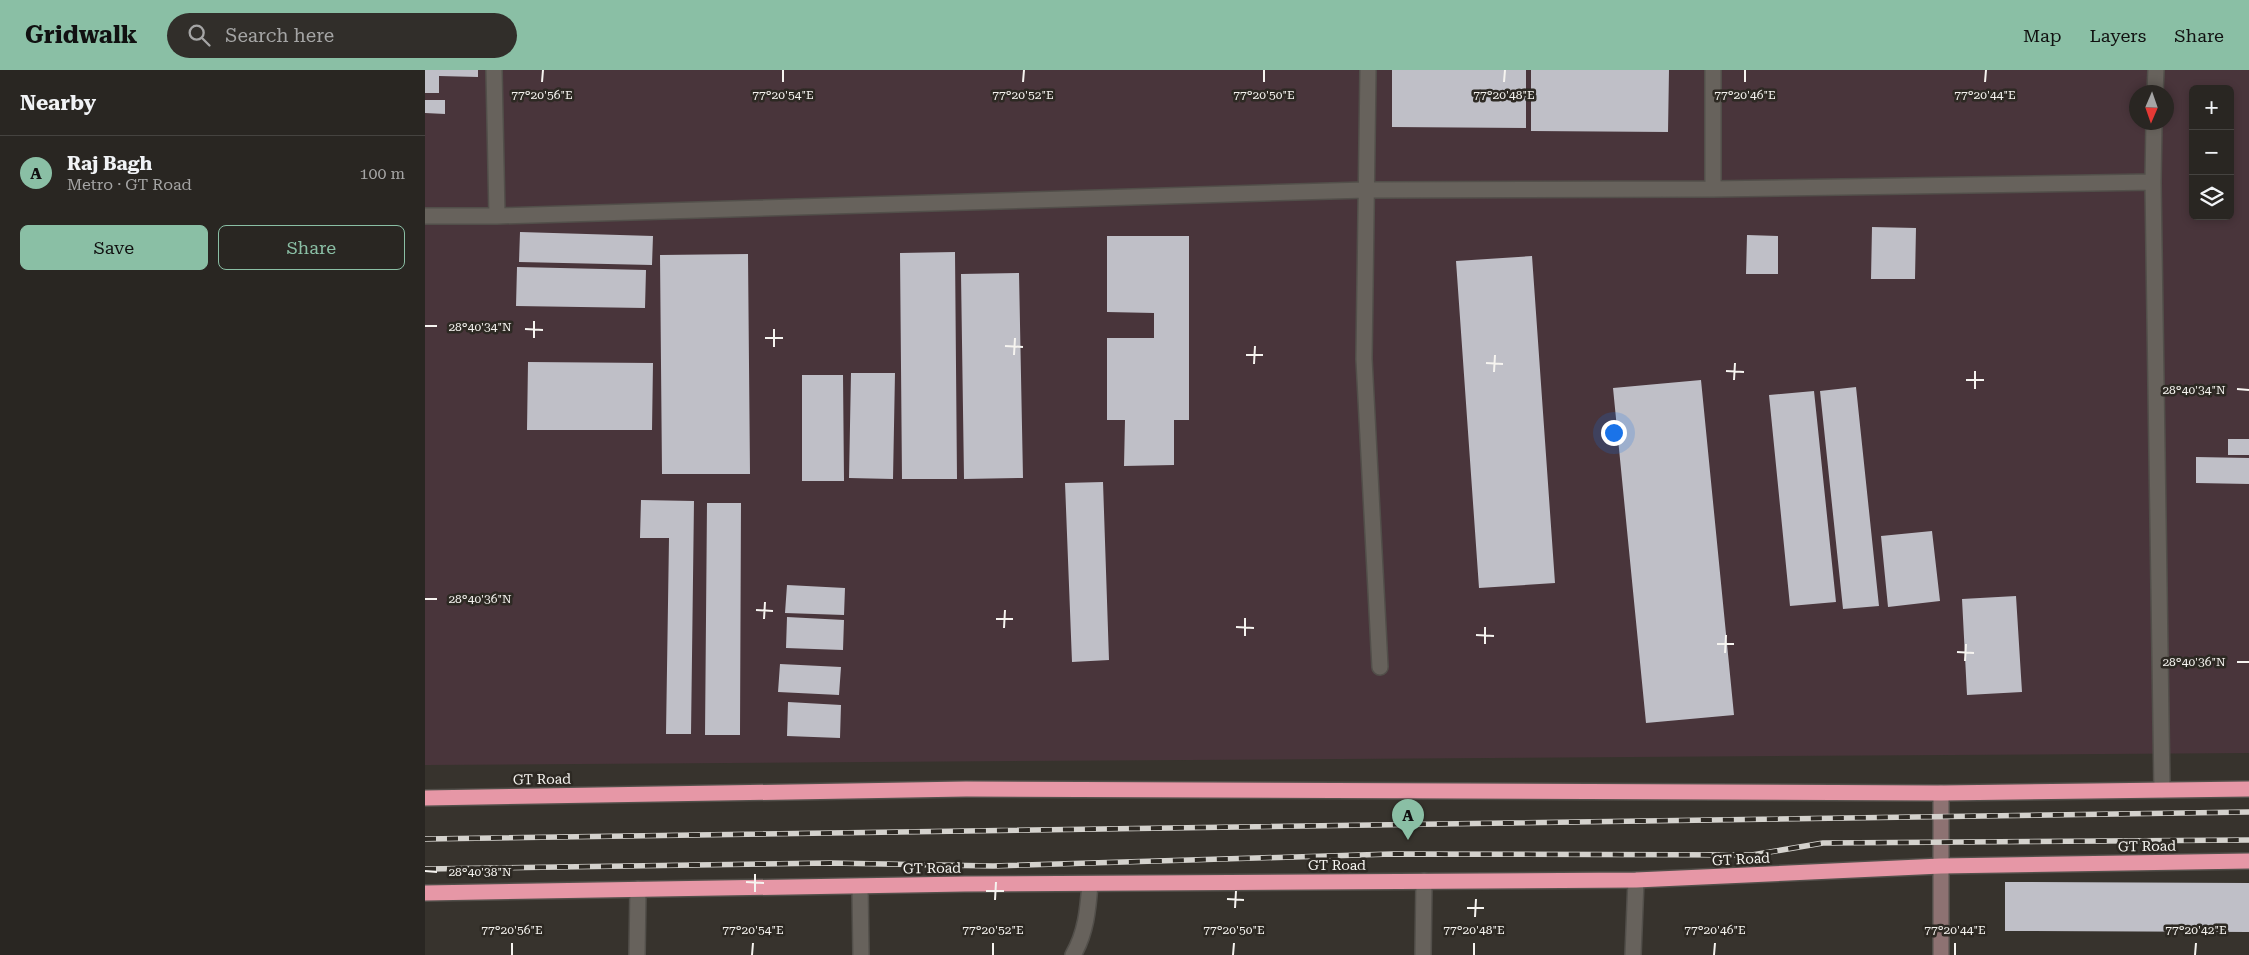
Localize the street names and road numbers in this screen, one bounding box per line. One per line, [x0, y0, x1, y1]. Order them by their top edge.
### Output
street label: GT Road [513, 770, 571, 788]
street label: GT Road [2118, 837, 2176, 855]
street label: GT Road [1712, 849, 1770, 869]
street label: GT Road [1308, 857, 1366, 873]
street label: GT Road [903, 859, 961, 877]

